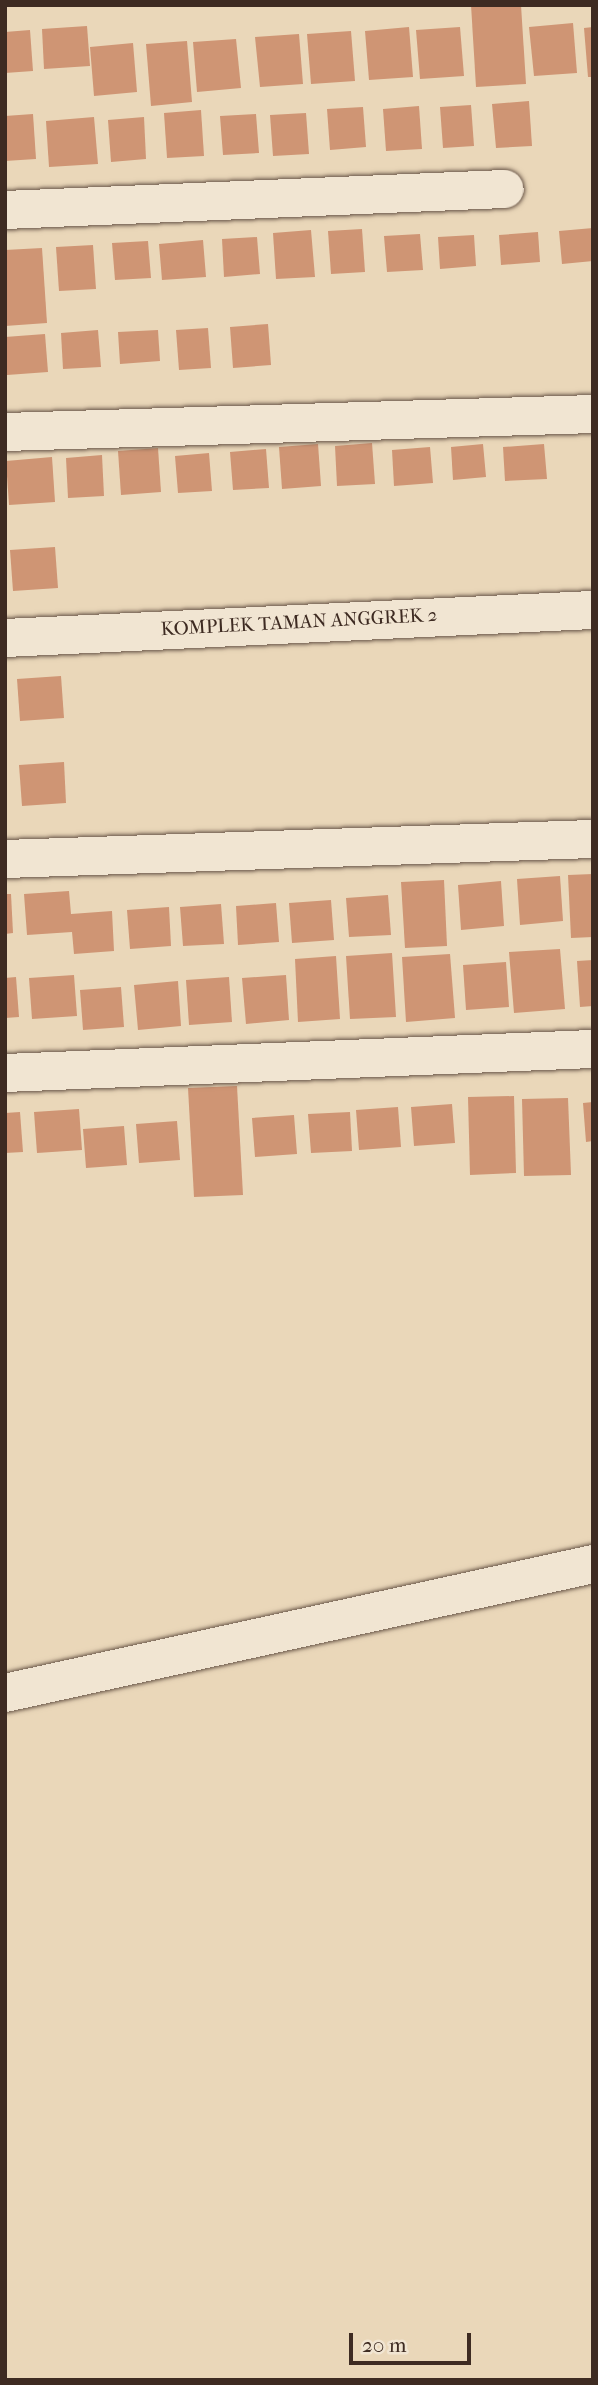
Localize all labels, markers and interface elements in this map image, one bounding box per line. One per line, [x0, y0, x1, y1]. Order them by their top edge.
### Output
street label: KOMPLEK TAMAN ANGGREK 2 [160, 604, 438, 642]
scale bar [353, 2318, 476, 2362]
text: 20 m [362, 2333, 406, 2357]

